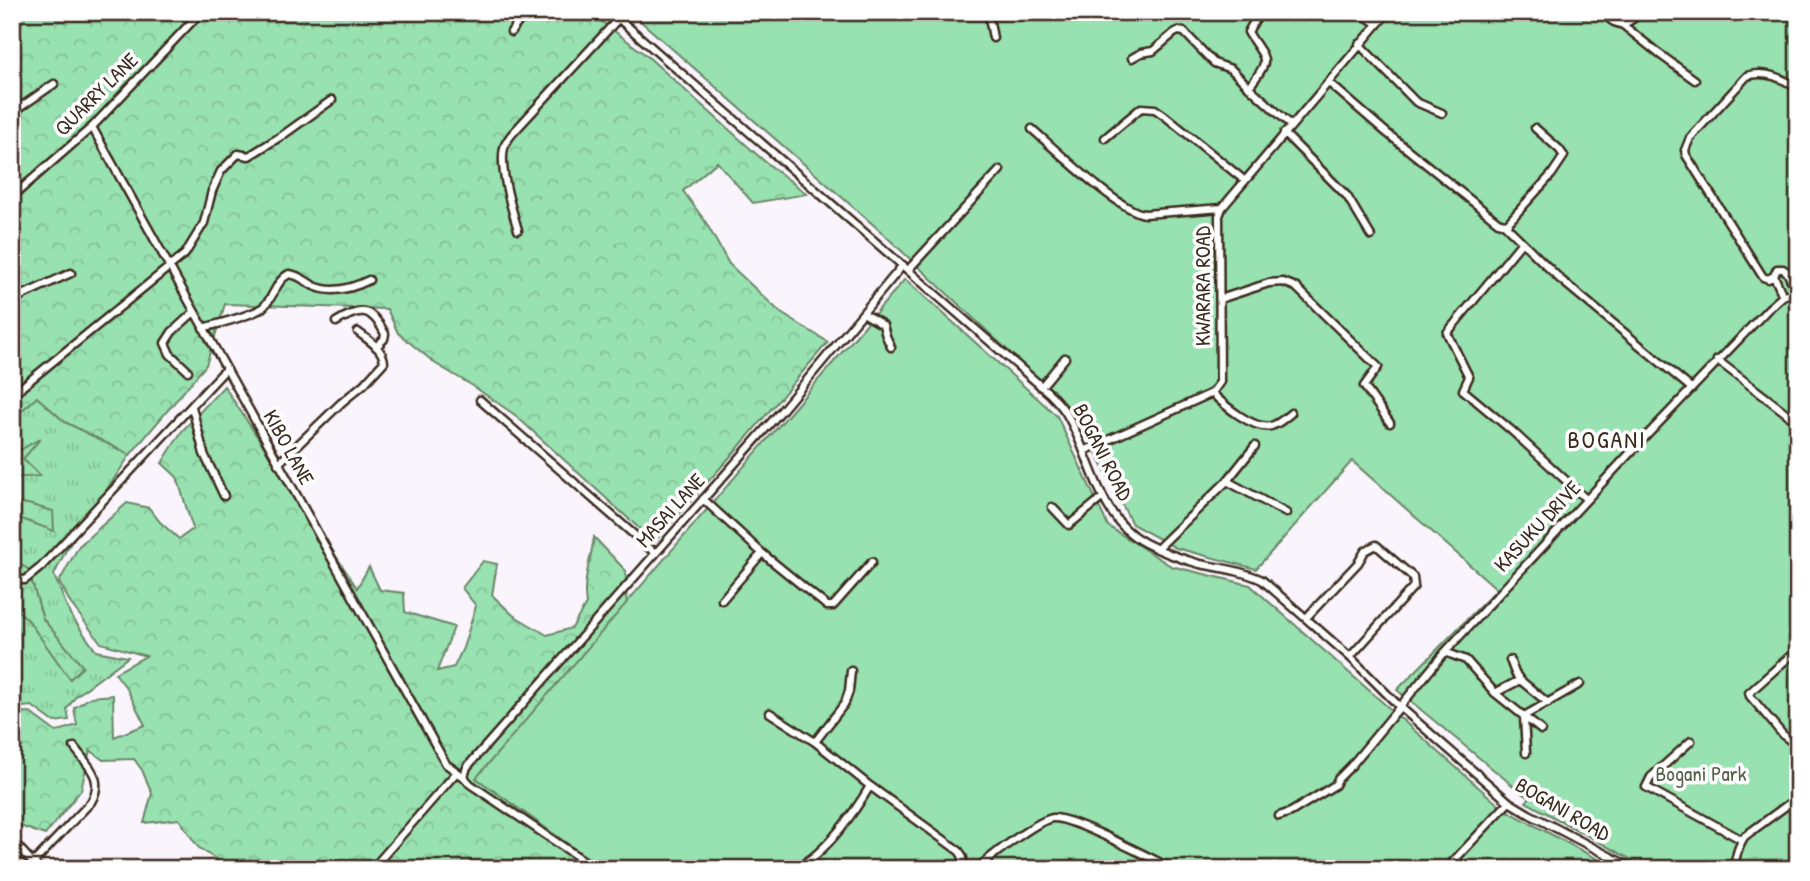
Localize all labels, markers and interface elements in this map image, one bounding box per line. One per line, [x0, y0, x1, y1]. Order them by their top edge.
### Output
street label: QUARRY LANE [48, 46, 144, 142]
street label: KWARARA ROAD [1188, 226, 1217, 346]
street label: BOGANI ROAD [1066, 399, 1140, 505]
street label: KIBO LANE [257, 404, 321, 490]
district label: BOGANI [1567, 423, 1647, 455]
street label: MASAI LANE [629, 467, 711, 553]
street label: KASUKU DRIVE [1487, 474, 1587, 578]
park label: Bogani Park [1656, 759, 1747, 788]
street label: BOGANI ROAD [1510, 770, 1616, 848]

